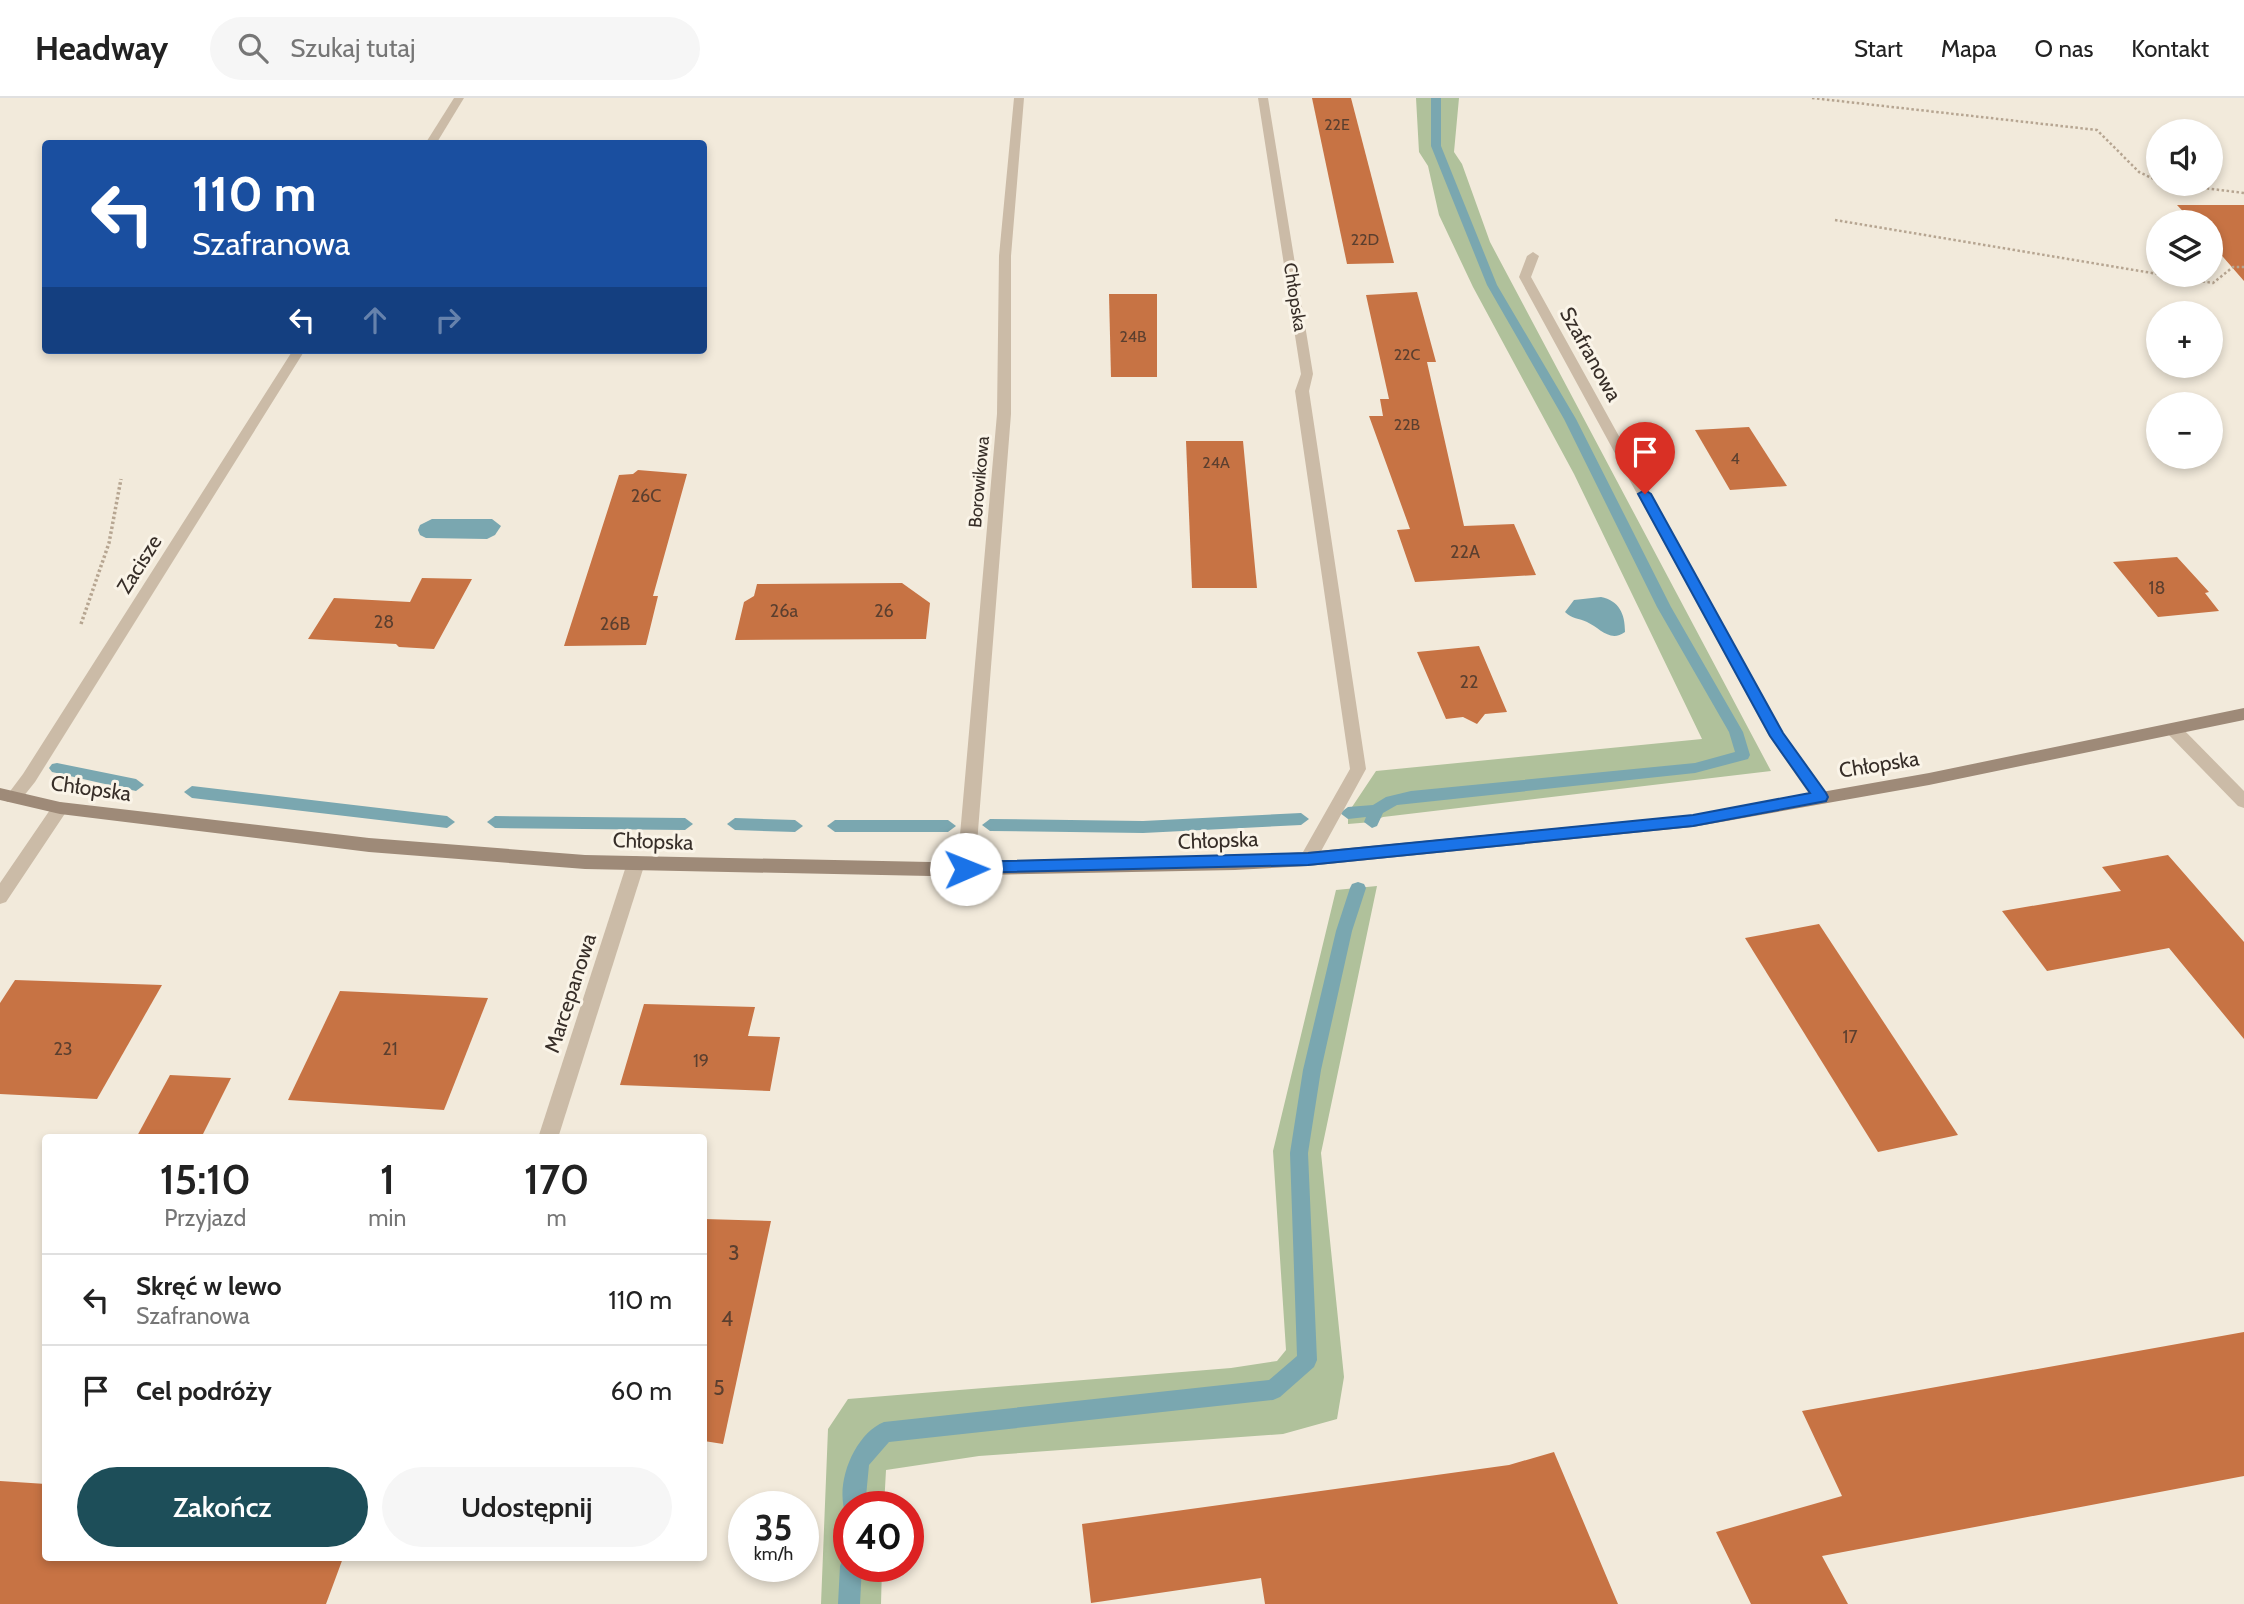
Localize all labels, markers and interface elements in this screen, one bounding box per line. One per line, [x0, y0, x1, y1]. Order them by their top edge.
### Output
search box [210, 17, 700, 80]
text: Headway [35, 28, 168, 68]
icon: search [234, 29, 272, 67]
text: Szukaj tutaj [290, 32, 415, 64]
text: Start [1854, 34, 1903, 63]
text: Mapa [1941, 34, 1997, 63]
text: O nas [2035, 34, 2093, 63]
text: Kontakt [2131, 34, 2209, 63]
house number: 22E [1324, 115, 1350, 134]
map controls [2146, 119, 2223, 469]
button: sound [2146, 119, 2223, 196]
text: 110 m [192, 164, 316, 223]
icon: left [77, 168, 168, 259]
button: layers [2146, 210, 2223, 287]
text: Szafranowa [192, 224, 350, 263]
house number: 22D [1351, 230, 1379, 249]
street label: Chłopska [1279, 261, 1311, 333]
icon: left [283, 301, 321, 339]
icon: ahead [356, 301, 394, 339]
icon: right [429, 301, 467, 339]
button: + [2146, 301, 2223, 378]
street label: Szafranowa [1555, 303, 1627, 405]
house number: 24B [1119, 327, 1147, 346]
house number: 22C [1394, 345, 1420, 364]
button: − [2146, 392, 2223, 469]
house number: 22B [1394, 415, 1421, 434]
pin [1615, 422, 1675, 494]
icon: arrive [1626, 433, 1664, 471]
street label: Borowikowa [964, 435, 994, 529]
house number: 4 [1730, 449, 1740, 468]
house number: 24A [1202, 453, 1230, 472]
house number: 26C [631, 485, 661, 507]
street label: Zacisze [111, 530, 167, 598]
house number: 22A [1450, 541, 1480, 563]
house number: 18 [2149, 577, 2165, 599]
house number: 26a [770, 600, 799, 622]
house number: 26 [874, 600, 894, 622]
house number: 28 [374, 611, 394, 633]
house number: 26B [600, 613, 630, 635]
house number: 22 [1460, 671, 1478, 693]
street label: Chłopska [1837, 745, 1921, 783]
street label: Chłopska [49, 770, 133, 806]
street label: Chłopska [1177, 826, 1259, 854]
street label: Chłopska [612, 827, 694, 855]
position arrow [929, 832, 1003, 906]
street label: Marcepanowa [539, 930, 601, 1056]
house number: 17 [1843, 1026, 1857, 1048]
house number: 23 [53, 1038, 73, 1060]
house number: 21 [382, 1038, 398, 1060]
house number: 19 [693, 1050, 709, 1072]
text: 15:10 [160, 1153, 251, 1205]
text: 1 [380, 1153, 395, 1205]
text: 170 [524, 1153, 589, 1205]
text: Przyjazd [164, 1204, 246, 1232]
text: min [368, 1204, 406, 1232]
text: m [547, 1204, 567, 1232]
house number: 3 [728, 1240, 740, 1265]
text: Skręć w lewo [136, 1270, 282, 1302]
icon: left [77, 1281, 115, 1319]
text: 110 m [608, 1284, 672, 1316]
text: Szafranowa [136, 1302, 250, 1330]
house number: 4 [721, 1306, 733, 1331]
icon: arrive [77, 1372, 115, 1410]
text: Cel podróży [136, 1375, 272, 1407]
text: 60 m [610, 1375, 672, 1407]
house number: 5 [713, 1375, 725, 1400]
button: Zakończ [77, 1467, 368, 1547]
button: Udostępnij [382, 1467, 672, 1547]
speed limit sign: 40 [833, 1491, 924, 1582]
text: 35 [755, 1506, 792, 1549]
text: km/h [754, 1543, 793, 1565]

